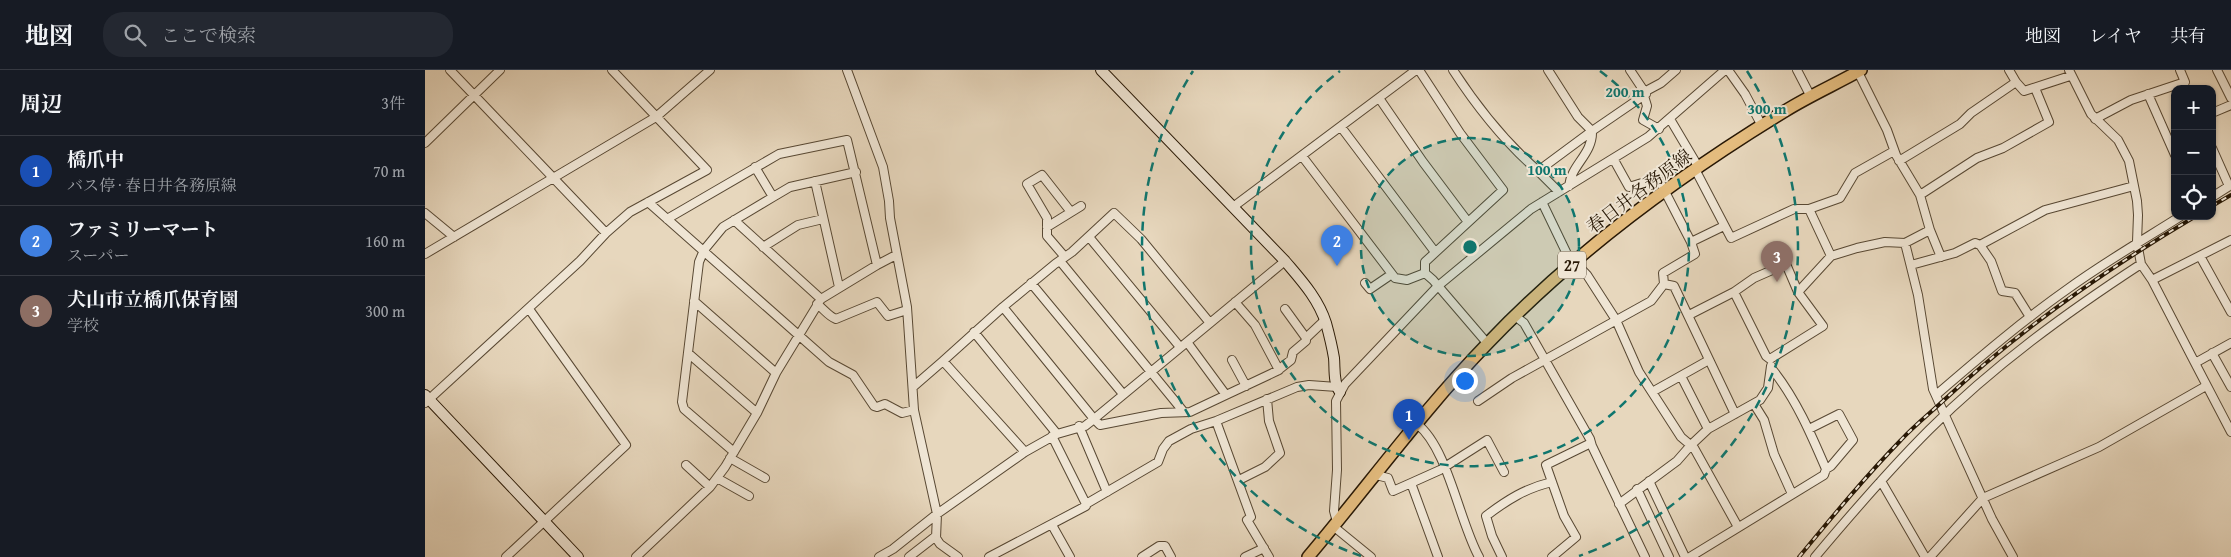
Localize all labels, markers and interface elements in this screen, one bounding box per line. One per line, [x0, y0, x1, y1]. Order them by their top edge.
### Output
search box [103, 12, 453, 57]
text: 地図 [25, 18, 73, 53]
icon: search [121, 21, 149, 49]
text: ここで検索 [161, 21, 256, 49]
text: 地図 [2025, 22, 2061, 49]
text: レイヤ [2089, 22, 2142, 49]
text: 共有 [2170, 22, 2206, 49]
text: 200 m [1605, 81, 1645, 102]
map controls [2171, 85, 2216, 220]
button: + [2171, 85, 2216, 130]
text: 周辺 [20, 88, 62, 119]
text: 3件 [381, 91, 405, 115]
text: 300 m [1747, 98, 1787, 119]
button: − [2171, 130, 2216, 175]
street label: 春日井各務原線 [1581, 142, 1697, 240]
text: 橋爪中 [67, 145, 124, 173]
text: 1 [32, 159, 40, 183]
text: 70 m [373, 159, 405, 183]
text: 100 m [1527, 159, 1567, 180]
text: バス停 · 春日井各務原線 [67, 173, 237, 197]
button: locate [2171, 175, 2216, 220]
text: ファミリーマート [67, 215, 219, 243]
pin: 2 [1321, 225, 1353, 266]
text: 2 [32, 229, 40, 253]
text: 160 m [365, 229, 405, 253]
centre of rings [1461, 238, 1479, 256]
pin: 3 [1761, 241, 1793, 282]
text: スーパー [67, 243, 129, 267]
road number: 27 [1558, 252, 1586, 278]
text: 犬山市立橋爪保育園 [67, 285, 238, 313]
text: 3 [32, 299, 40, 323]
text: 300 m [365, 299, 405, 323]
text: 学校 [67, 313, 99, 337]
your location [1452, 368, 1478, 394]
pin: 1 [1393, 399, 1425, 440]

